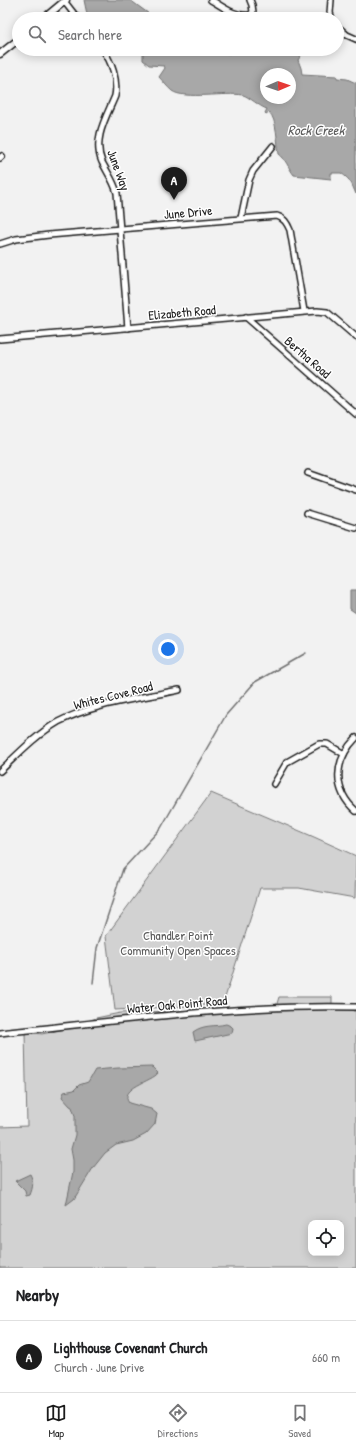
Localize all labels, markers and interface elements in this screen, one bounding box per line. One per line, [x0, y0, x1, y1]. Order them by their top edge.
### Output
search box [12, 12, 344, 56]
icon: search [26, 23, 48, 45]
text: Search here [58, 24, 122, 45]
north arrow [260, 68, 296, 104]
water label: Rock Creek [288, 120, 345, 139]
street label: June Way [103, 147, 135, 194]
pin: A [161, 167, 187, 200]
street label: June Drive [163, 201, 213, 223]
street label: Elizabeth Road [148, 300, 216, 324]
street label: Bertha Road [281, 332, 335, 382]
your location [158, 639, 178, 659]
street label: Whites Cove Road [71, 676, 155, 714]
park label: Chandler Point Community Open Spaces [120, 926, 236, 959]
street label: Water Oak Point Road [126, 991, 228, 1017]
map controls [308, 1220, 344, 1256]
button: locate [308, 1220, 344, 1256]
text: Nearby [16, 1283, 59, 1306]
text: Lighthouse Covenant Church [54, 1337, 207, 1358]
text: A [26, 1348, 32, 1366]
text: 660 m [312, 1348, 340, 1366]
text: Church · June Drive [54, 1358, 144, 1376]
tab: Map [45, 1402, 67, 1440]
tab: Directions [158, 1402, 198, 1440]
tab: Saved [288, 1402, 311, 1440]

